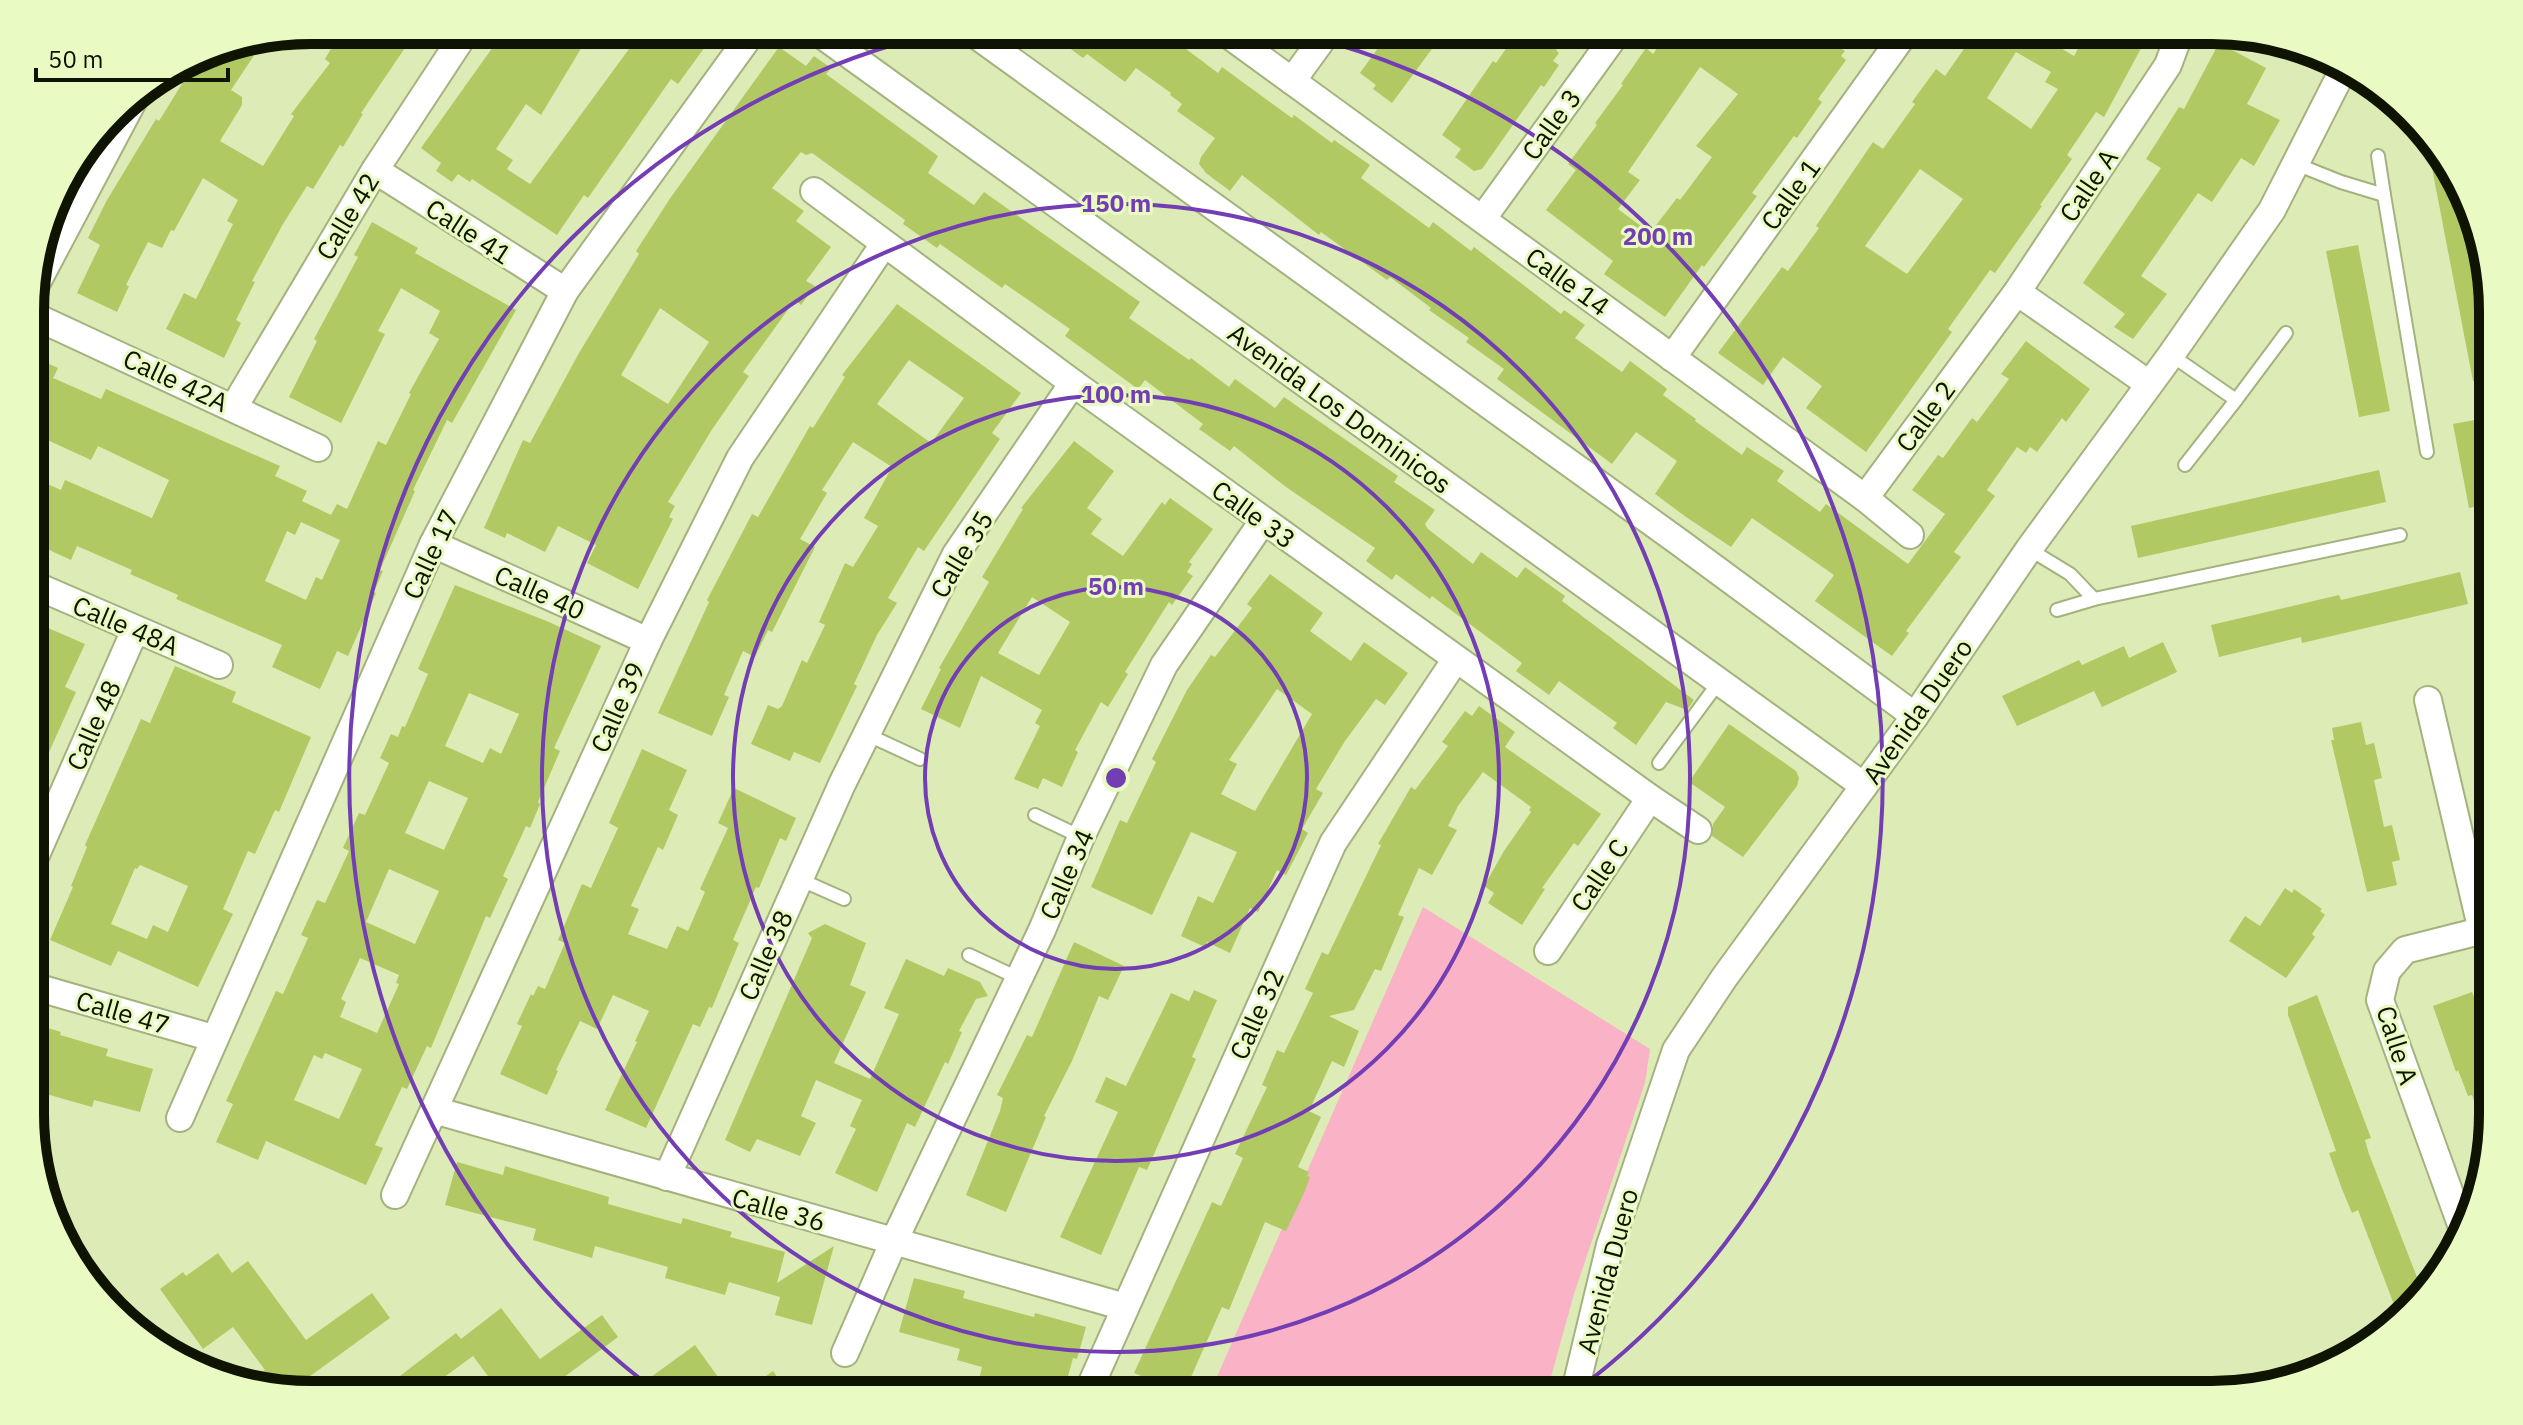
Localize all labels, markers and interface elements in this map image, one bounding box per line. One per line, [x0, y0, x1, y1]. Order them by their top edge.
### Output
scale bar [36, 32, 228, 82]
text: 50 m [48, 43, 103, 75]
street label: Calle 3 [1514, 82, 1588, 166]
street label: Calle A [2051, 142, 2125, 228]
street label: Calle 1 [1753, 152, 1827, 236]
street label: Calle 42 [308, 166, 386, 266]
text: 150 m [1081, 187, 1151, 219]
street label: Calle 41 [420, 191, 518, 271]
text: 200 m [1623, 220, 1693, 252]
street label: Calle 14 [1519, 239, 1617, 323]
street label: Avenida Los Dominicos [1222, 315, 1458, 501]
street label: Calle 42A [118, 341, 234, 419]
street label: Calle 2 [1888, 374, 1962, 458]
text: 100 m [1081, 378, 1151, 410]
street label: Calle 33 [1205, 472, 1303, 556]
street label: Calle 17 [394, 503, 466, 605]
street label: Calle 35 [922, 504, 1000, 604]
street label: Calle 40 [489, 557, 591, 627]
text: 50 m [1088, 570, 1144, 602]
street label: Calle 48A [68, 587, 185, 663]
street label: Avenida Duero [1854, 632, 1980, 790]
street label: Calle 39 [582, 656, 652, 758]
street label: Calle 48 [58, 674, 128, 776]
centre of rings [1102, 764, 1130, 792]
street label: Calle 34 [1031, 823, 1101, 925]
street label: Calle C [1562, 832, 1636, 918]
street label: Calle 38 [730, 904, 800, 1006]
street label: Calle 32 [1221, 963, 1291, 1065]
street label: Calle 47 [72, 982, 174, 1042]
street label: Calle A [2369, 1001, 2427, 1089]
street label: Calle 36 [728, 1179, 830, 1239]
street label: Avenida Duero [1569, 1185, 1645, 1357]

